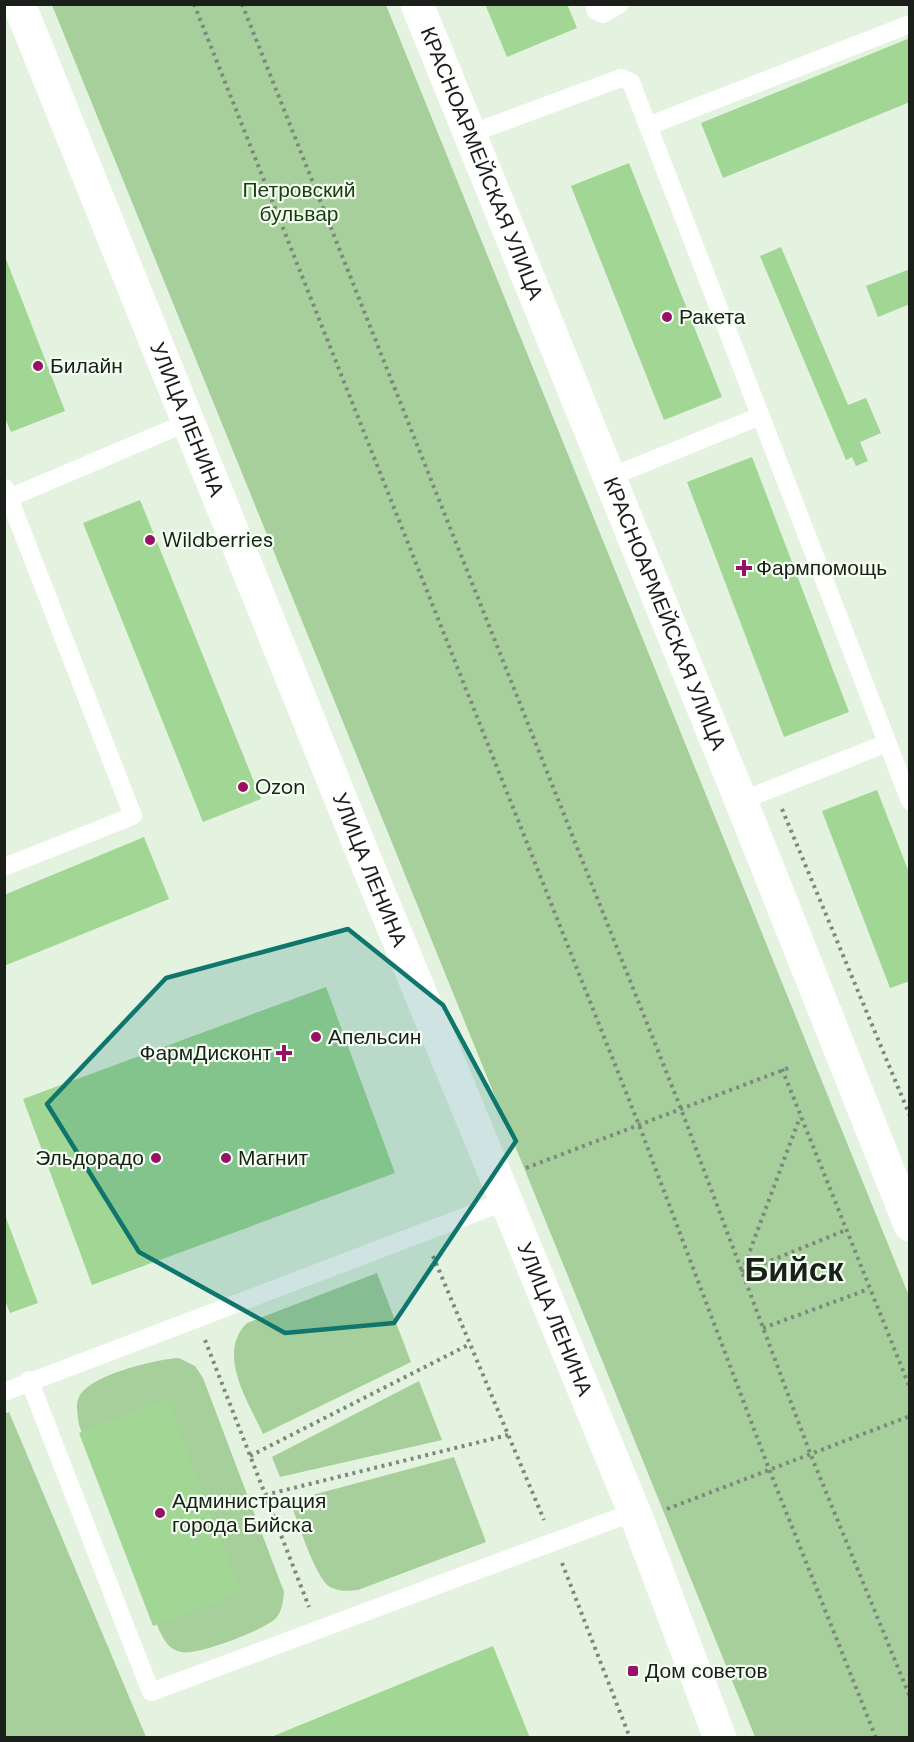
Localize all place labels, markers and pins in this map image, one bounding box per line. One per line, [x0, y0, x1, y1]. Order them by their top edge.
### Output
place label: Ракета [679, 303, 746, 331]
marker: Ракета [660, 310, 674, 324]
place label: Билайн [50, 352, 123, 380]
marker: Билайн [31, 359, 45, 373]
place label: Wildberries [162, 526, 273, 554]
marker: Wildberries [143, 533, 157, 547]
place label: Фармпомощь [756, 554, 887, 582]
marker: Фармпомощь [737, 561, 751, 575]
place label: Ozon [255, 773, 305, 801]
marker: Ozon [236, 780, 250, 794]
place label: Апельсин [328, 1023, 421, 1051]
marker: Апельсин [309, 1030, 323, 1044]
place label: ФармДисконт [139, 1039, 272, 1067]
marker: ФармДисконт [277, 1046, 291, 1060]
place label: Эльдорадо [35, 1144, 144, 1172]
place label: Магнит [238, 1144, 308, 1172]
marker: Эльдорадо [149, 1151, 163, 1165]
marker: Магнит [219, 1151, 233, 1165]
place label: Администрация города Бийска [172, 1487, 326, 1539]
marker: Администрация города Бийска [153, 1506, 167, 1520]
place label: Дом советов [645, 1657, 768, 1685]
marker: Дом советов [626, 1664, 640, 1678]

